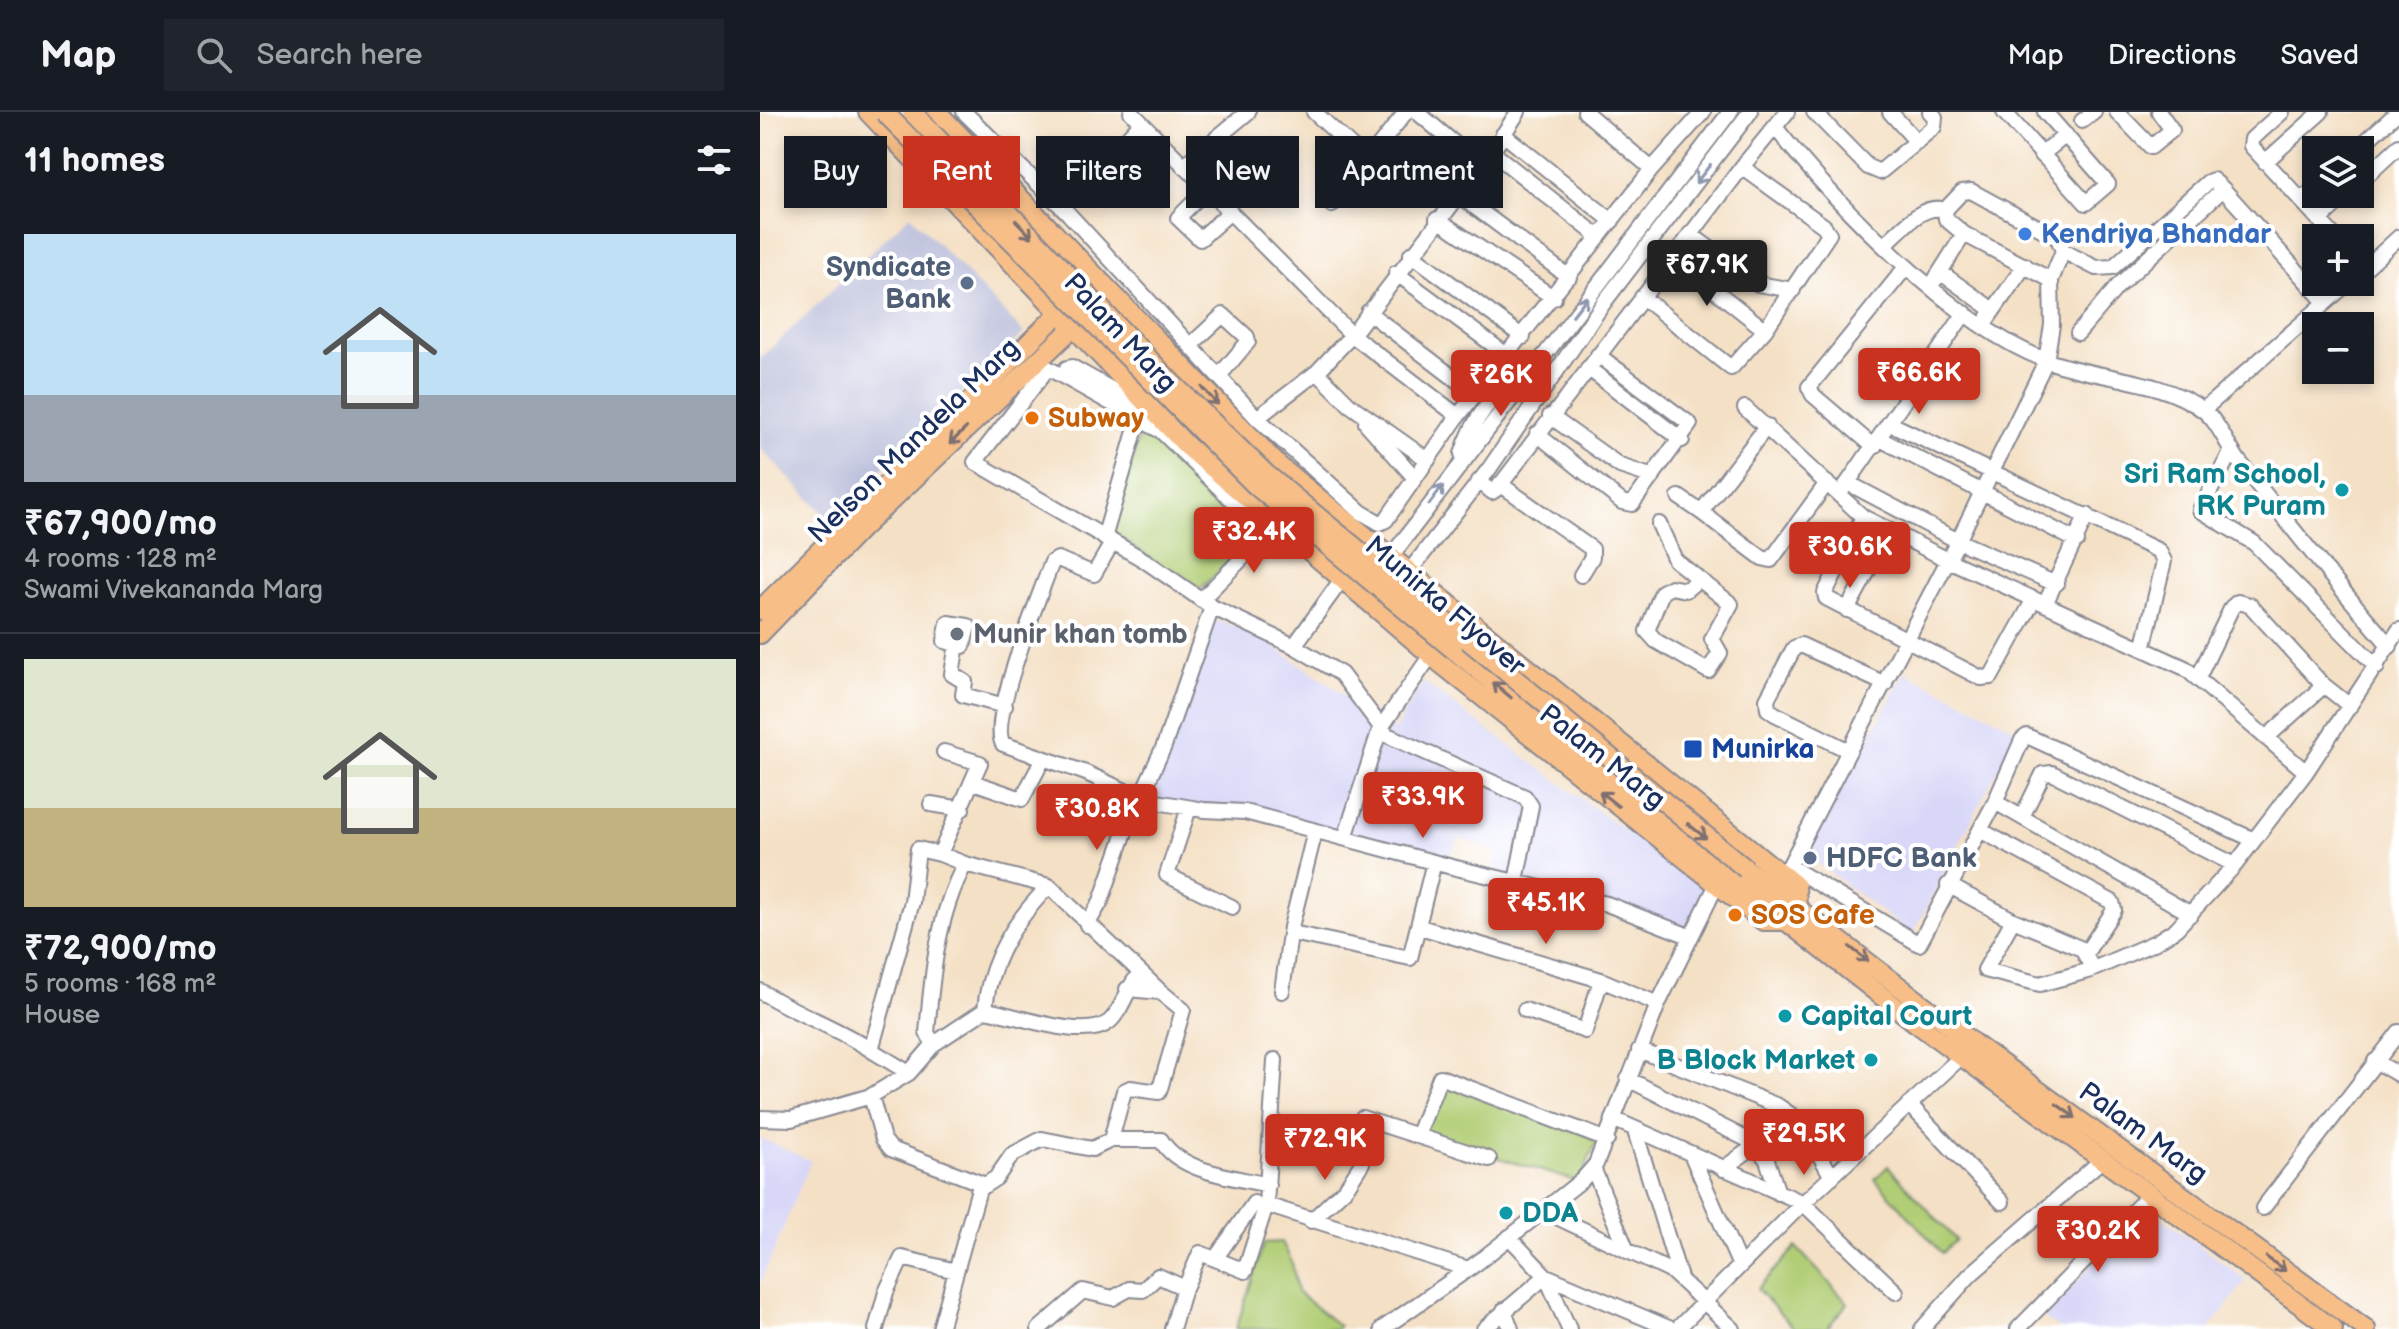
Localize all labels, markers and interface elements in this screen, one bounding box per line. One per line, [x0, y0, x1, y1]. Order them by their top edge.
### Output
search box [164, 19, 724, 91]
text: Map [40, 33, 116, 78]
icon: search [192, 33, 236, 77]
text: Search here [256, 37, 423, 73]
text: Map [2007, 39, 2064, 72]
text: Directions [2108, 39, 2236, 72]
text: Saved [2280, 39, 2359, 72]
chip: Buy [784, 136, 887, 208]
chip: Rent [903, 136, 1020, 208]
chip: Filters [1036, 136, 1170, 208]
chip: New [1186, 136, 1299, 208]
chip: Apartment [1315, 136, 1503, 208]
map controls [2302, 136, 2374, 384]
button: layers [2302, 136, 2374, 208]
icon: filters [692, 138, 736, 182]
text: 11 homes [24, 140, 165, 181]
one-way arrow [1694, 163, 1711, 184]
place label: Kendriya Bhandar [2041, 218, 2272, 251]
one-way arrow [1015, 219, 1034, 239]
button: + [2302, 224, 2374, 296]
marker: Kendriya Bhandar [2016, 225, 2034, 243]
pin: ₹67.9K [1642, 240, 1772, 308]
text: ₹67.9K [1665, 250, 1749, 281]
place label: Syndicate Bank [826, 251, 951, 316]
street label: Palam Marg [1057, 267, 1183, 399]
marker: Syndicate Bank [958, 274, 976, 292]
icon: home [308, 286, 452, 430]
one-way arrow [1572, 296, 1589, 317]
button: − [2302, 312, 2374, 384]
street label: Nelson Mandela Marg [802, 332, 1026, 550]
pin: ₹66.6K [1854, 348, 1984, 416]
pin: ₹26K [1454, 350, 1548, 418]
text: ₹66.6K [1876, 358, 1962, 389]
text: ₹26K [1469, 360, 1533, 391]
one-way arrow [1200, 386, 1219, 405]
place label: Subway [1048, 402, 1144, 435]
marker: Subway [1023, 409, 1041, 427]
one-way arrow [948, 427, 968, 446]
place label: Sri Ram School, RK Puram [2124, 458, 2326, 523]
marker: Sri Ram School, RK Puram [2333, 481, 2351, 499]
one-way arrow [1427, 485, 1444, 506]
text: ₹67,900/mo [24, 503, 217, 544]
pin: ₹32.4K [1189, 507, 1319, 575]
text: ₹32.4K [1212, 517, 1296, 548]
pin: ₹30.6K [1785, 522, 1915, 590]
street label: Munirka Flyover [1358, 529, 1533, 683]
text: ₹30.6K [1807, 532, 1893, 563]
text: 4 rooms · 128 m² [24, 544, 217, 575]
text: Swami Vivekananda Marg [24, 575, 323, 606]
place label: Munir khan tomb [973, 618, 1188, 651]
marker: Munir khan tomb [948, 625, 966, 643]
one-way arrow [1492, 681, 1513, 699]
street label: Palam Marg [1532, 698, 1672, 816]
icon: home [308, 711, 452, 855]
place label: Munirka [1711, 733, 1815, 766]
marker: Munirka [1682, 738, 1704, 760]
pin: ₹33.9K [1358, 772, 1488, 840]
text: ₹33.9K [1381, 782, 1465, 813]
pin: ₹30.8K [1032, 784, 1162, 852]
one-way arrow [1599, 791, 1620, 808]
text: ₹30.8K [1054, 794, 1140, 825]
one-way arrow [1686, 822, 1707, 840]
place label: HDFC Bank [1826, 842, 1977, 875]
marker: HDFC Bank [1801, 849, 1819, 867]
pin: ₹45.1K [1481, 878, 1611, 946]
text: ₹45.1K [1506, 888, 1586, 919]
place label: SOS Cafe [1751, 899, 1875, 932]
marker: SOS Cafe [1726, 906, 1744, 924]
text: ₹72,900/mo [24, 928, 217, 969]
one-way arrow [1848, 945, 1869, 963]
text: 5 rooms · 168 m² [24, 969, 217, 1000]
text: House [24, 1000, 100, 1031]
place label: Capital Court [1801, 1000, 1972, 1033]
marker: Capital Court [1776, 1007, 1794, 1025]
place label: B Block Market [1656, 1044, 1855, 1077]
marker: B Block Market [1862, 1051, 1880, 1069]
street label: Palam Marg [2072, 1075, 2214, 1191]
one-way arrow [2055, 1102, 2076, 1119]
pin: ₹29.5K [1739, 1109, 1869, 1177]
pin: ₹72.9K [1260, 1114, 1390, 1182]
text: ₹29.5K [1762, 1119, 1846, 1150]
text: ₹72.9K [1283, 1124, 1367, 1155]
place label: DDA [1522, 1197, 1579, 1230]
marker: DDA [1497, 1204, 1515, 1222]
pin: ₹30.2K [2033, 1206, 2163, 1274]
text: ₹30.2K [2055, 1216, 2141, 1247]
one-way arrow [2265, 1255, 2286, 1272]

